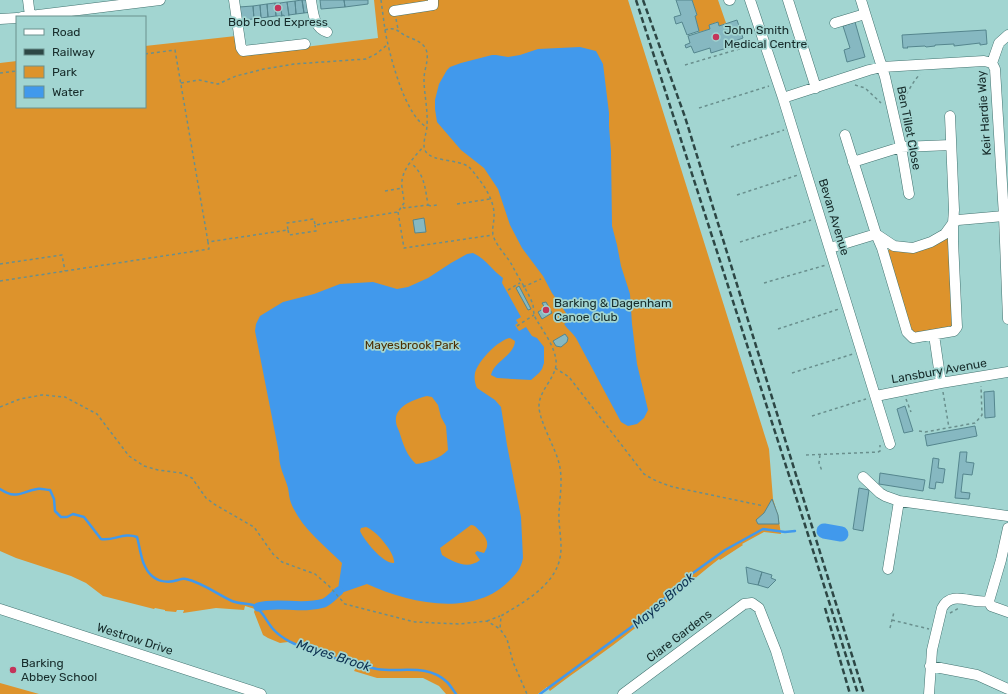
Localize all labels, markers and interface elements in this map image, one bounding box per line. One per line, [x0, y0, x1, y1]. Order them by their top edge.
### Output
marker: Bob Food Express [273, 3, 283, 13]
place label: Bob Food Express [228, 15, 328, 29]
legend [16, 16, 146, 108]
place label: John Smith Medical Centre [724, 23, 807, 51]
text: Road [52, 25, 80, 39]
marker: John Smith Medical Centre [711, 32, 721, 42]
text: Railway [52, 45, 95, 59]
text: Park [52, 65, 78, 79]
street label: Keir Hardie Way [974, 70, 994, 156]
text: Water [52, 85, 84, 99]
street label: Ben Tillet Close [894, 85, 924, 171]
street label: Bevan Avenue [816, 177, 852, 257]
place label: Barking & Dagenham Canoe Club [554, 296, 672, 324]
marker: Barking & Dagenham Canoe Club [541, 305, 551, 315]
park label: Mayesbrook Park [365, 338, 460, 352]
street label: Lansbury Avenue [890, 356, 988, 386]
water label: Mayes Brook [629, 569, 698, 631]
street label: Clare Gardens [644, 607, 714, 665]
street label: Westrow Drive [95, 620, 175, 658]
water label: Mayes Brook [295, 636, 373, 675]
place label: Barking Abbey School [21, 656, 97, 684]
marker: Barking Abbey School [8, 665, 18, 675]

